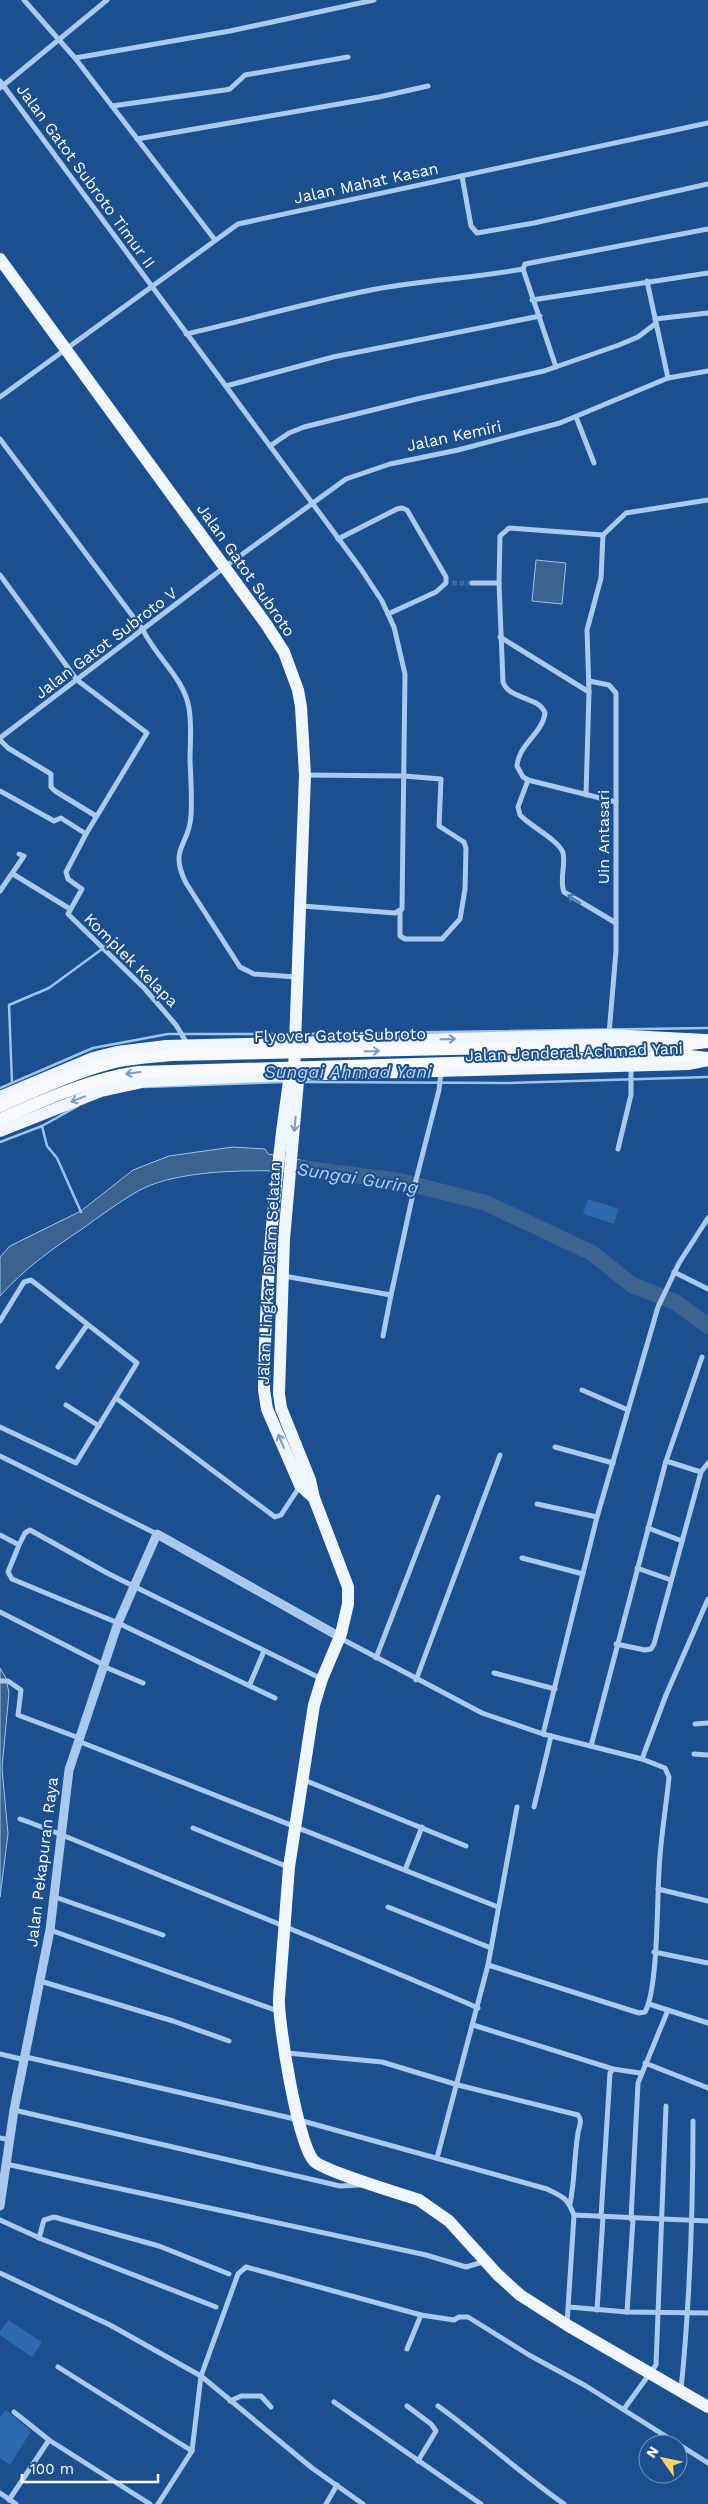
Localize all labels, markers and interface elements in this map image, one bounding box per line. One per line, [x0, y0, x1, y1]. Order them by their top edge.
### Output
street label: Jalan Gatot Subroto Timur II [13, 80, 159, 272]
street label: Jalan Mahat Kasan [292, 158, 440, 208]
street label: Jalan Kemiri [405, 417, 503, 455]
street label: Jalan Gatot Subroto [193, 500, 299, 640]
street label: Jalan Gatot Subroto V [31, 583, 181, 703]
street label: Uin Antasari [594, 790, 613, 884]
one-way arrow [567, 894, 581, 904]
street label: Komplek Kelapa [80, 909, 182, 1011]
street label: Flyover Gatot Subroto [254, 1024, 426, 1046]
one-way arrow [440, 1034, 456, 1043]
street label: Jalan Jenderal Achmad Yani [465, 1039, 683, 1065]
one-way arrow [364, 1046, 380, 1056]
water label: Sungai Ahmad Yani [264, 1061, 433, 1082]
one-way arrow [125, 1068, 141, 1078]
one-way arrow [71, 1095, 86, 1104]
one-way arrow [290, 1115, 299, 1131]
water label: Sungai Guring [296, 1158, 420, 1198]
street label: Jalan Lingkar Dalam Selatan [254, 1161, 284, 1385]
one-way arrow [275, 1434, 285, 1449]
street label: Jalan Pekapuran Raya [22, 1776, 62, 1948]
north arrow [638, 2434, 688, 2484]
text: N [643, 2443, 662, 2461]
scale bar [22, 2452, 159, 2484]
text: 100 m [30, 2460, 74, 2478]

